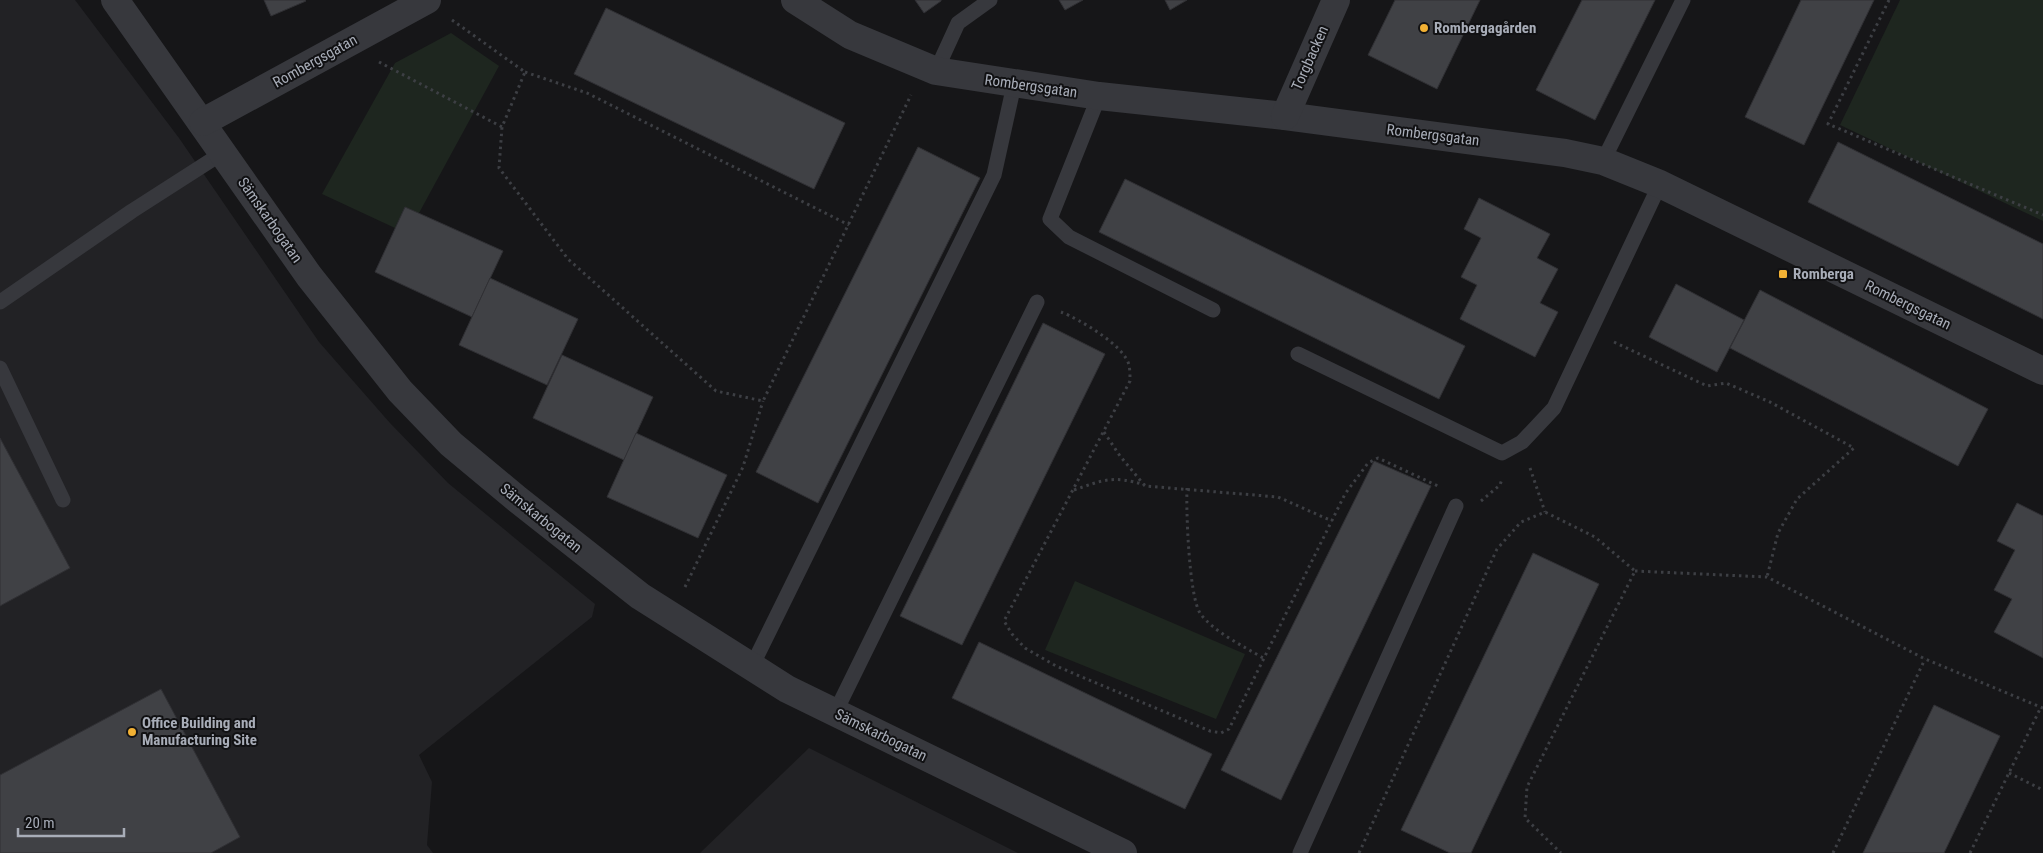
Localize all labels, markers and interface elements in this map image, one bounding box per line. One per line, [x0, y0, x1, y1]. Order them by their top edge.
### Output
place label: Rombergagården [1434, 19, 1536, 37]
marker: Rombergagården [1418, 22, 1430, 34]
street label: Torgbacken [1288, 23, 1332, 93]
street label: Rombergsgatan [270, 30, 360, 92]
street label: Rombergsgatan [984, 71, 1078, 101]
street label: Rombergsgatan [1386, 120, 1480, 150]
street label: Sämskarbogatan [234, 174, 306, 266]
place label: Romberga [1793, 265, 1854, 283]
marker: Romberga [1777, 268, 1789, 280]
street label: Rombergsgatan [1862, 276, 1954, 334]
street label: Sämskarbogatan [496, 480, 586, 556]
street label: Sämskarbogatan [832, 705, 930, 765]
place label: Office Building and Manufacturing Site [142, 714, 257, 749]
marker: Office Building and Manufacturing Site [126, 726, 138, 738]
scale bar [18, 806, 124, 838]
text: 20 m [25, 814, 55, 832]

